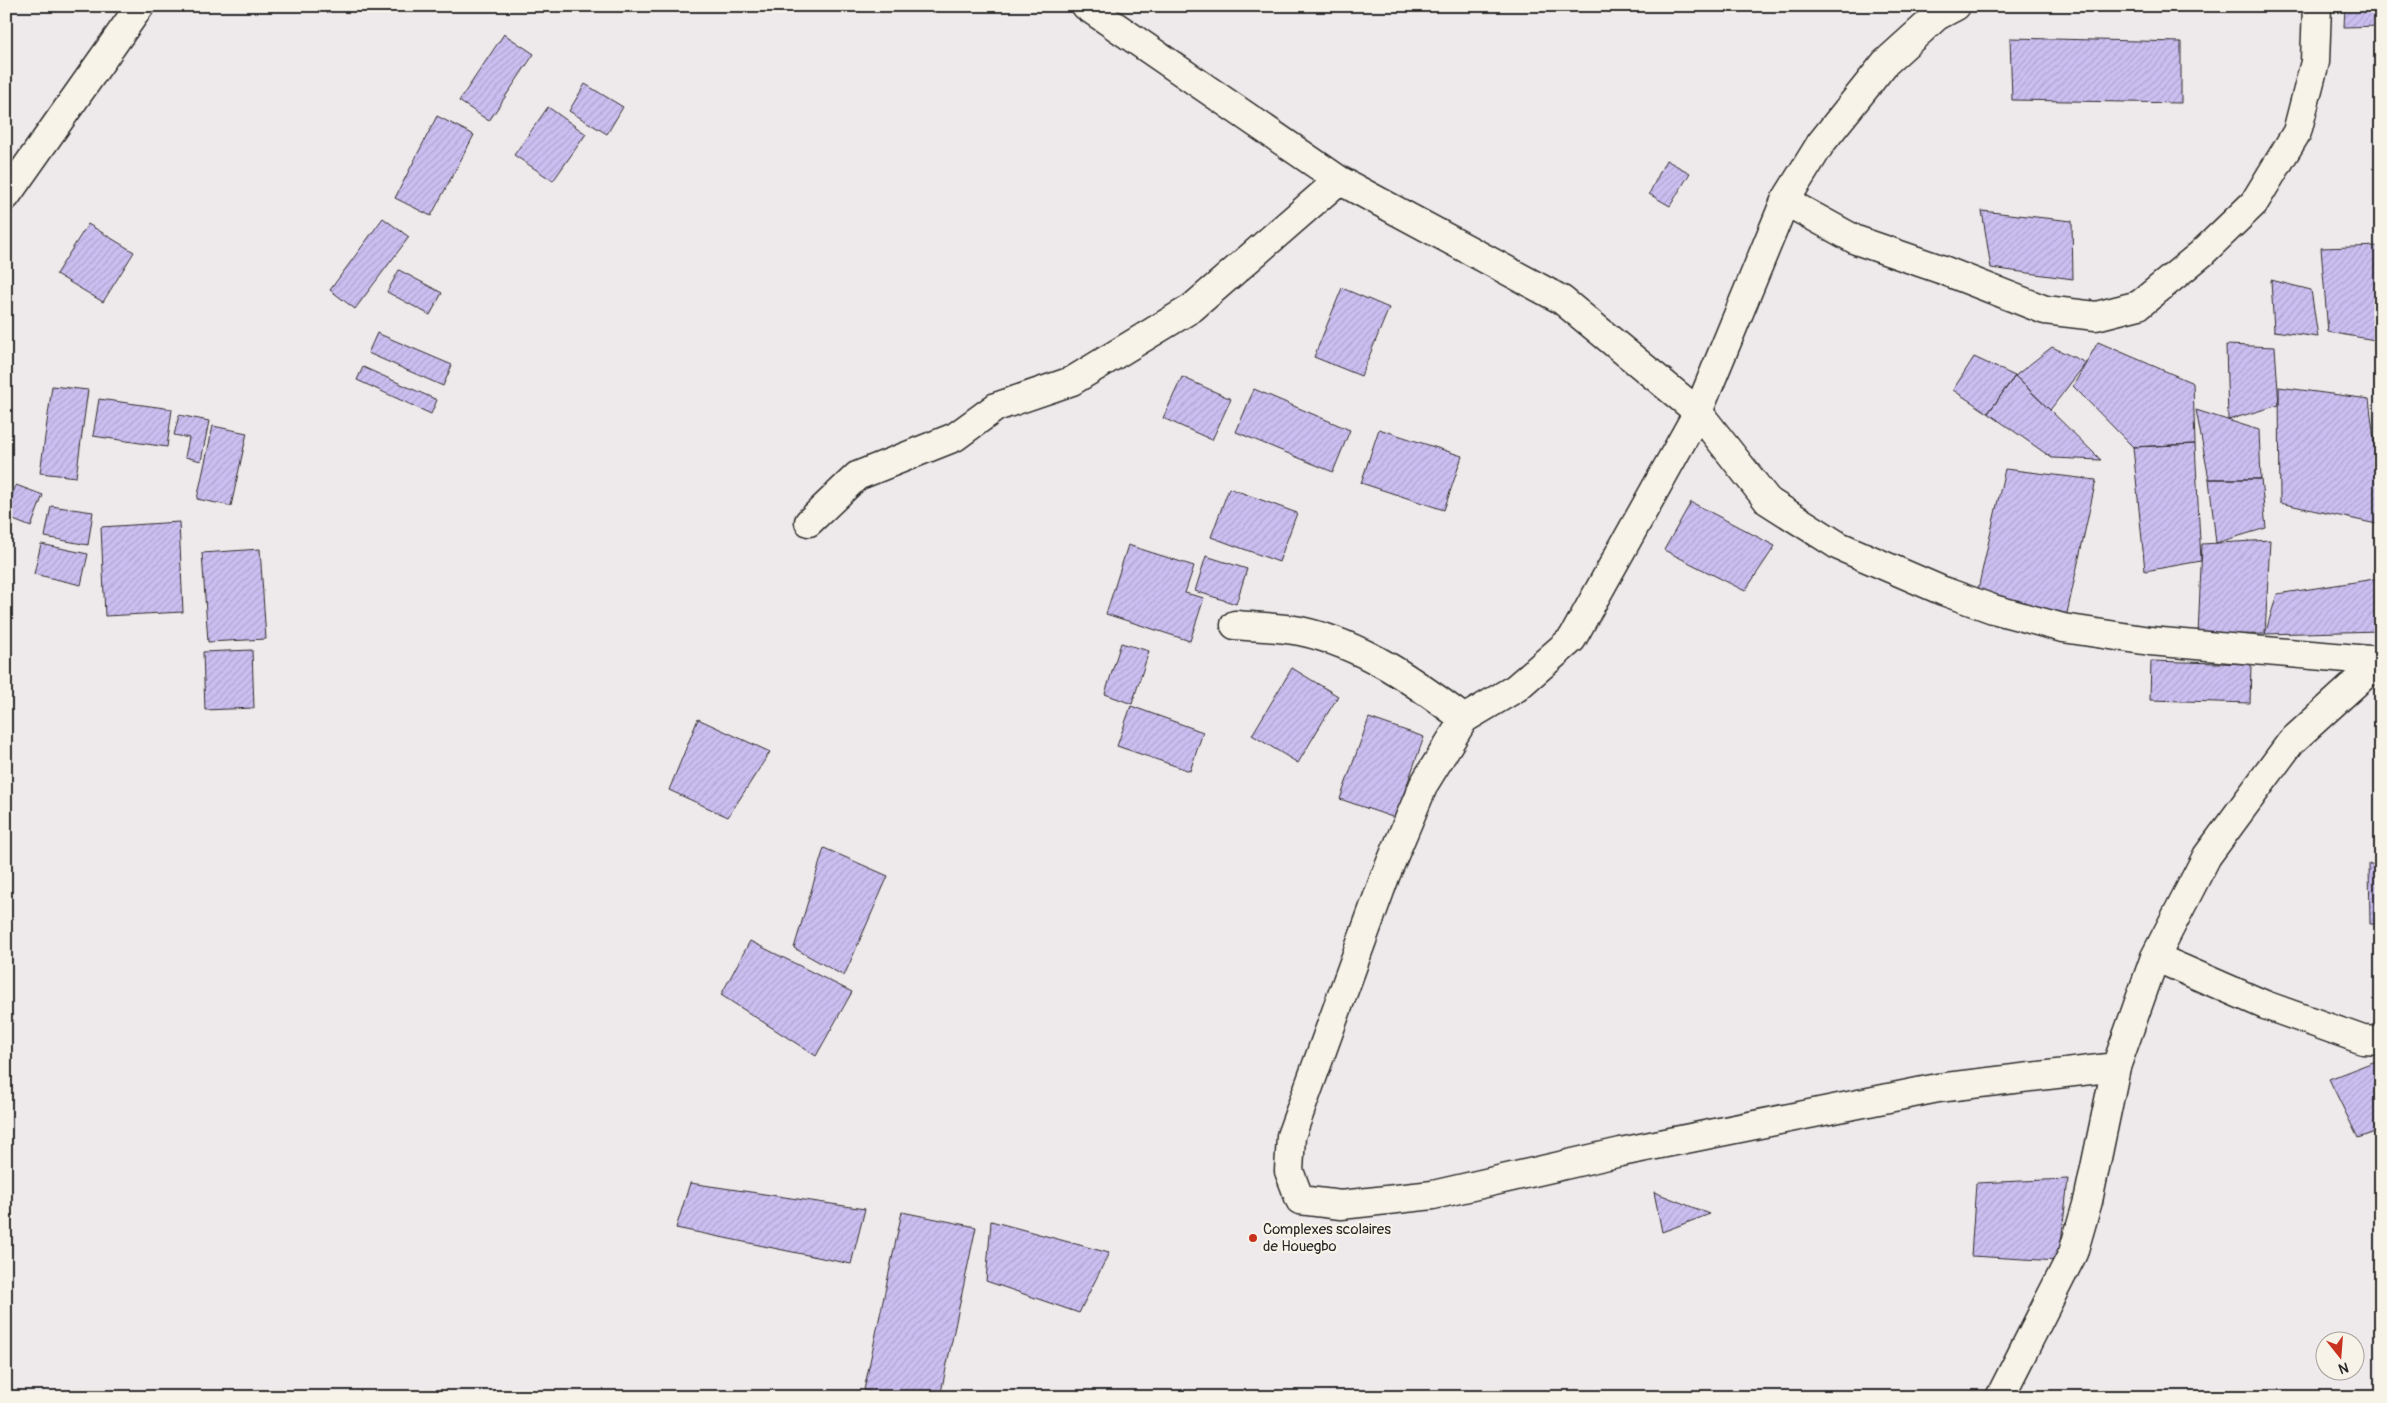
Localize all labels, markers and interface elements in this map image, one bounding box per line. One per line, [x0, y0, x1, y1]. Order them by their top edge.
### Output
place label: Complexes scolaires de Houegbo [1263, 1220, 1391, 1256]
marker: Complexes scolaires de Houegbo [1247, 1232, 1259, 1244]
north arrow [2314, 1330, 2364, 1380]
text: N [2337, 1358, 2351, 1377]

